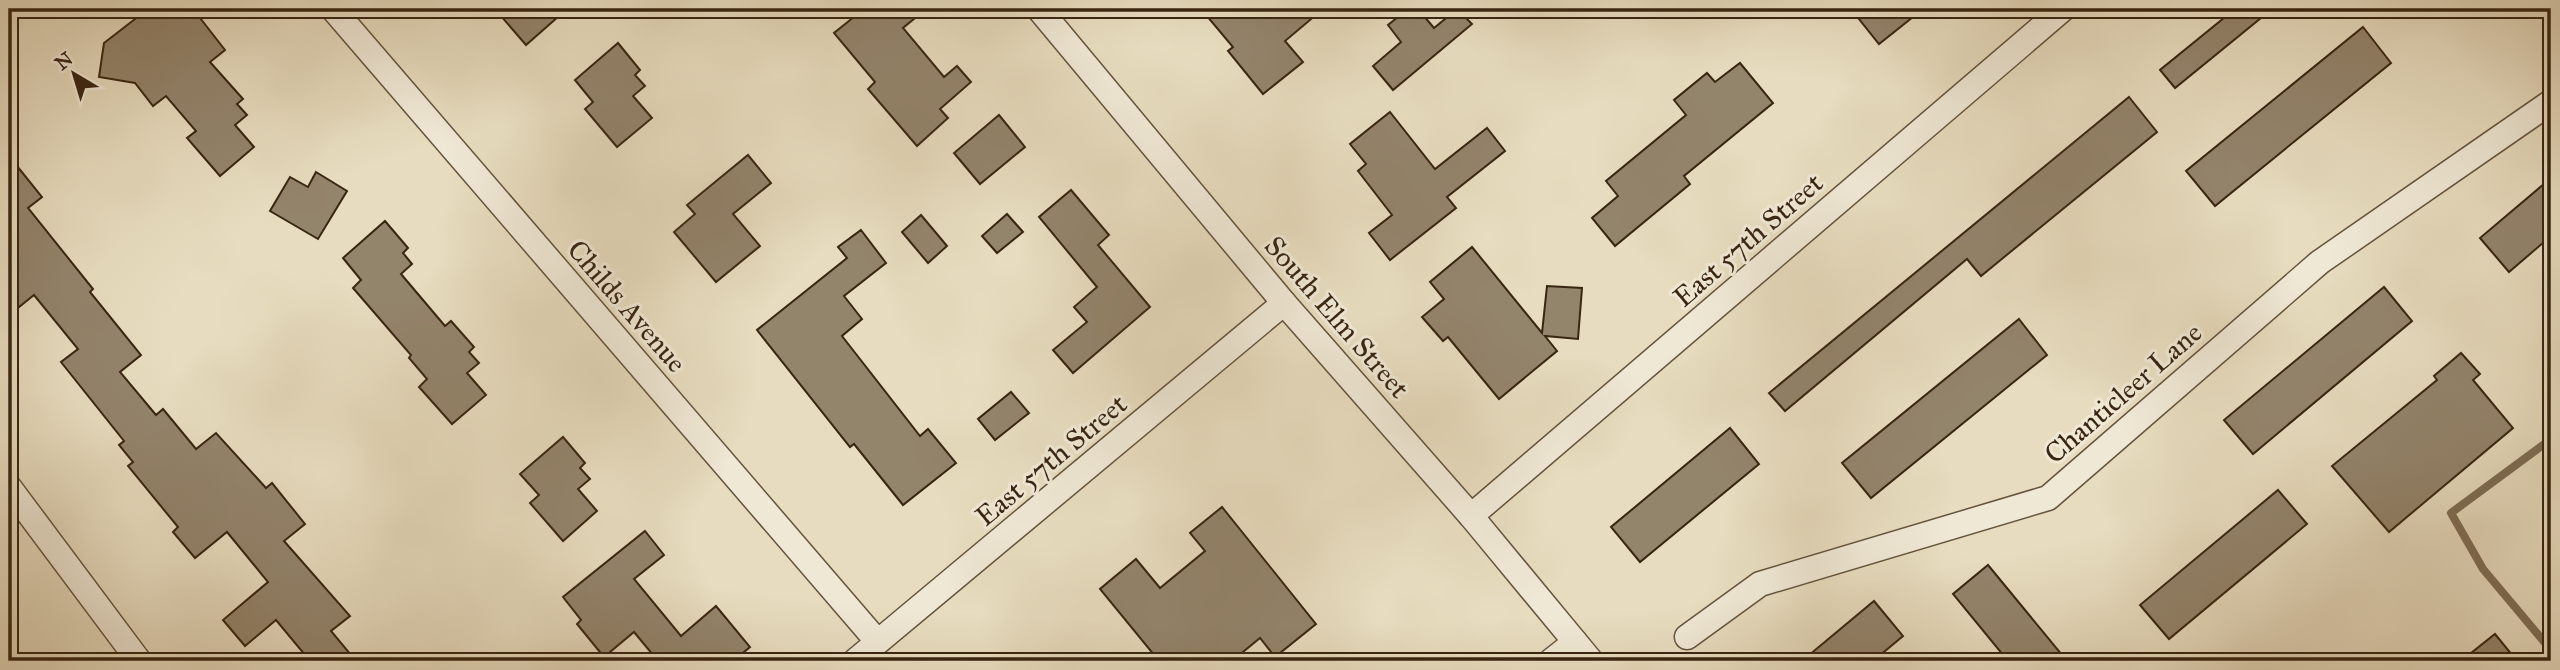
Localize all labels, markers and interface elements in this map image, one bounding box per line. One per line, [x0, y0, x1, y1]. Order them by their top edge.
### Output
north arrow [38, 38, 108, 108]
text: N [50, 47, 77, 75]
street label: East 57th Street [1666, 165, 1830, 315]
street label: South Elm Street [1257, 229, 1417, 405]
street label: Childs Avenue [560, 233, 694, 379]
street label: Chanticleer Lane [2037, 315, 2209, 471]
street label: East 57th Street [968, 386, 1134, 534]

